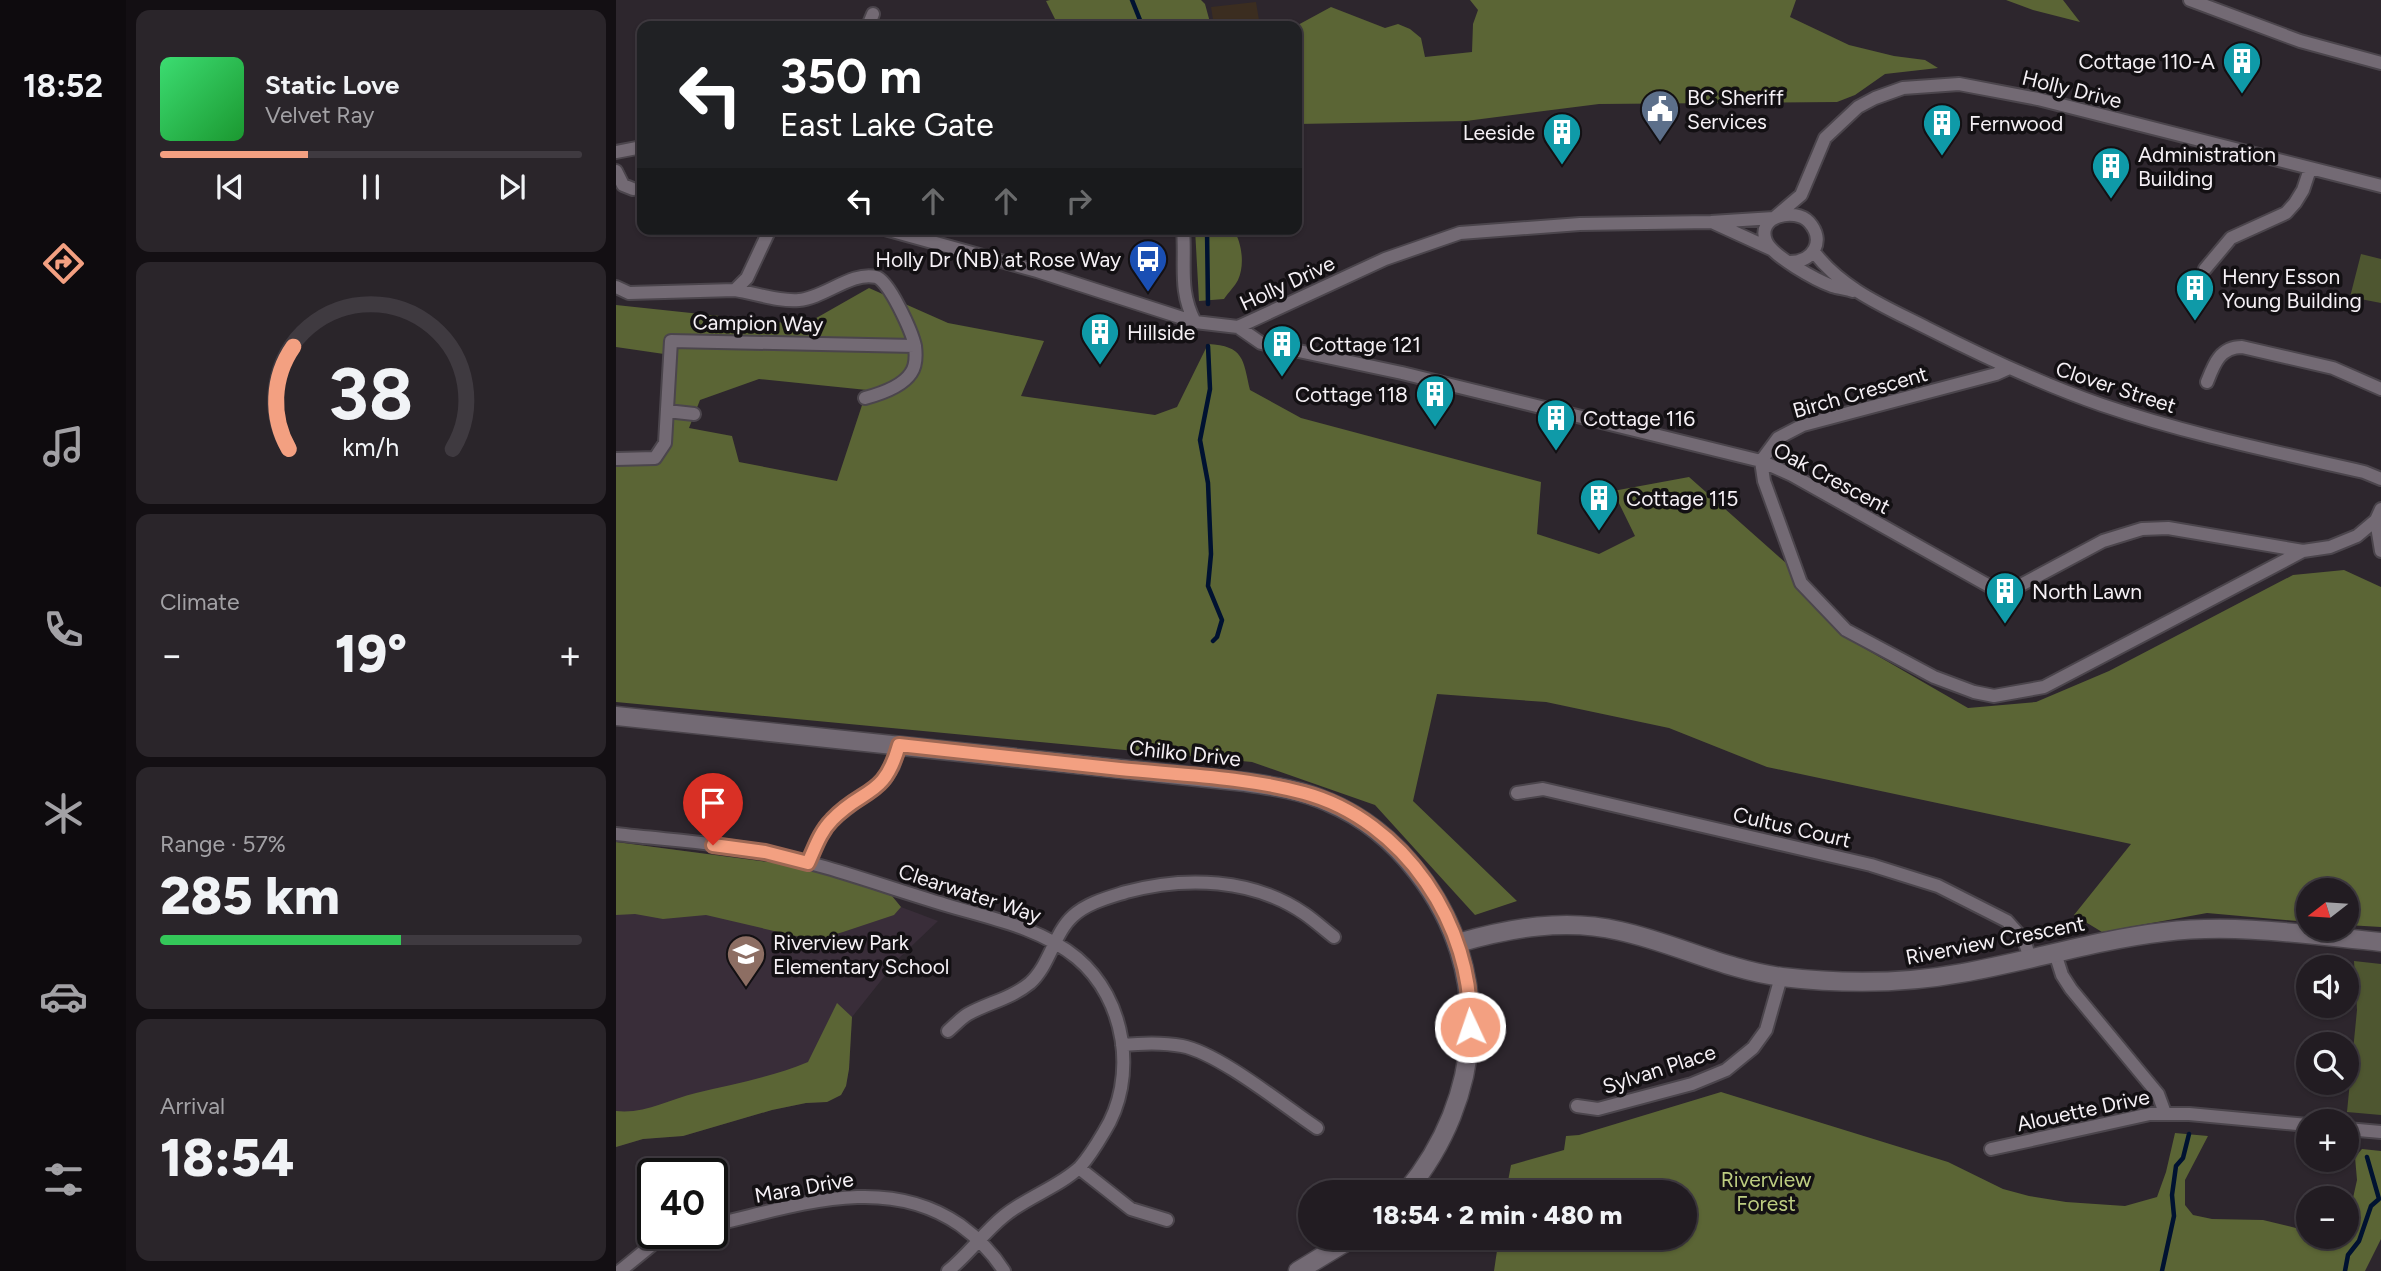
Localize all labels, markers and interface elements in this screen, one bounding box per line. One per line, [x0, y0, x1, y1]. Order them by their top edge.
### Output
building icon: Cottage 110-A [2221, 40, 2263, 95]
text: 350 m [780, 46, 922, 105]
icon: left [665, 49, 756, 140]
place label: Cottage 110-A [2078, 49, 2215, 74]
street label: Holly Drive [2019, 65, 2125, 113]
text: 18:52 [23, 67, 103, 105]
text: Static Love [265, 69, 399, 101]
place label: BC Sheriff Services [1687, 85, 1784, 134]
public building icon: BC Sheriff Services [1639, 88, 1681, 143]
text: Velvet Ray [265, 101, 374, 129]
building icon: Fernwood [1921, 102, 1963, 157]
text: East Lake Gate [780, 106, 994, 144]
building icon: Leeside [1541, 111, 1583, 166]
place label: Fernwood [1969, 111, 2063, 136]
place label: Leeside [1463, 120, 1535, 145]
place label: Administration Building [2138, 142, 2276, 191]
building icon: Administration Building [2090, 145, 2132, 200]
icon: previous [211, 168, 249, 206]
icon: pause [352, 168, 390, 206]
icon: next [493, 168, 531, 206]
icon: left [841, 182, 879, 220]
icon: ahead [914, 182, 952, 220]
icon: ahead [987, 182, 1025, 220]
icon: right [1060, 182, 1098, 220]
bus stop icon: Holly Dr (NB) at Rose Way [1127, 238, 1169, 293]
icon: directions [39, 239, 88, 288]
place label: Holly Dr (NB) at Rose Way [875, 247, 1121, 272]
street label: Holly Drive [1236, 250, 1338, 316]
place label: Henry Esson Young Building [2222, 264, 2362, 313]
building icon: Henry Esson Young Building [2174, 267, 2216, 322]
street label: Campion Way [692, 309, 824, 337]
building icon: Hillside [1079, 311, 1121, 366]
place label: Hillside [1127, 320, 1195, 345]
building icon: Cottage 121 [1261, 323, 1303, 378]
place label: Cottage 121 [1309, 332, 1421, 357]
text: 38 [328, 351, 414, 438]
street label: Clover Street [2053, 356, 2179, 418]
street label: Birch Crescent [1790, 361, 1930, 423]
building icon: Cottage 118 [1414, 373, 1456, 428]
place label: Cottage 118 [1295, 382, 1408, 407]
building icon: Cottage 116 [1535, 397, 1577, 452]
place label: Cottage 116 [1583, 406, 1695, 431]
icon: music [39, 422, 88, 471]
text: km/h [342, 432, 400, 462]
street label: Oak Crescent [1769, 437, 1895, 519]
building icon: Cottage 115 [1578, 477, 1620, 532]
place label: Cottage 115 [1626, 486, 1738, 511]
building icon: North Lawn [1984, 570, 2026, 625]
place label: North Lawn [2032, 579, 2142, 604]
text: Climate [160, 588, 239, 616]
icon: phone [39, 605, 88, 654]
text: 19° [335, 623, 407, 685]
text: − [160, 632, 184, 678]
text: + [558, 632, 582, 678]
street label: Chilko Drive [1128, 735, 1242, 771]
pin [683, 773, 743, 845]
icon: arrive [694, 784, 732, 822]
icon: climate [39, 789, 88, 838]
street label: Cultus Court [1731, 801, 1853, 853]
text: Range · 57% [160, 830, 286, 858]
street label: Clearwater Way [896, 858, 1044, 928]
text: 285 km [160, 865, 340, 927]
north arrow [2296, 878, 2359, 942]
map controls [2296, 878, 2359, 1249]
street label: Riverview Crescent [1903, 910, 2087, 970]
place label: Riverview Park Elementary School [773, 930, 949, 979]
school or university icon: Riverview Park Elementary School [725, 933, 767, 988]
button: sound [2296, 955, 2359, 1018]
icon: car [39, 972, 88, 1021]
position arrow [1433, 990, 1507, 1064]
button: search [2296, 1032, 2359, 1095]
street label: Sylvan Place [1599, 1039, 1719, 1099]
street label: Alouette Drive [2014, 1084, 2152, 1136]
text: Arrival [160, 1092, 225, 1120]
button: + [2296, 1109, 2359, 1172]
text: 18:54 [160, 1127, 294, 1189]
icon: filters [39, 1155, 88, 1204]
speed limit sign: 40 [637, 1158, 728, 1249]
street label: Mara Drive [753, 1166, 855, 1208]
park label: Riverview Forest [1721, 1167, 1812, 1216]
button: − [2296, 1186, 2359, 1249]
text: 18:54 · 2 min · 480 m [1373, 1199, 1623, 1231]

